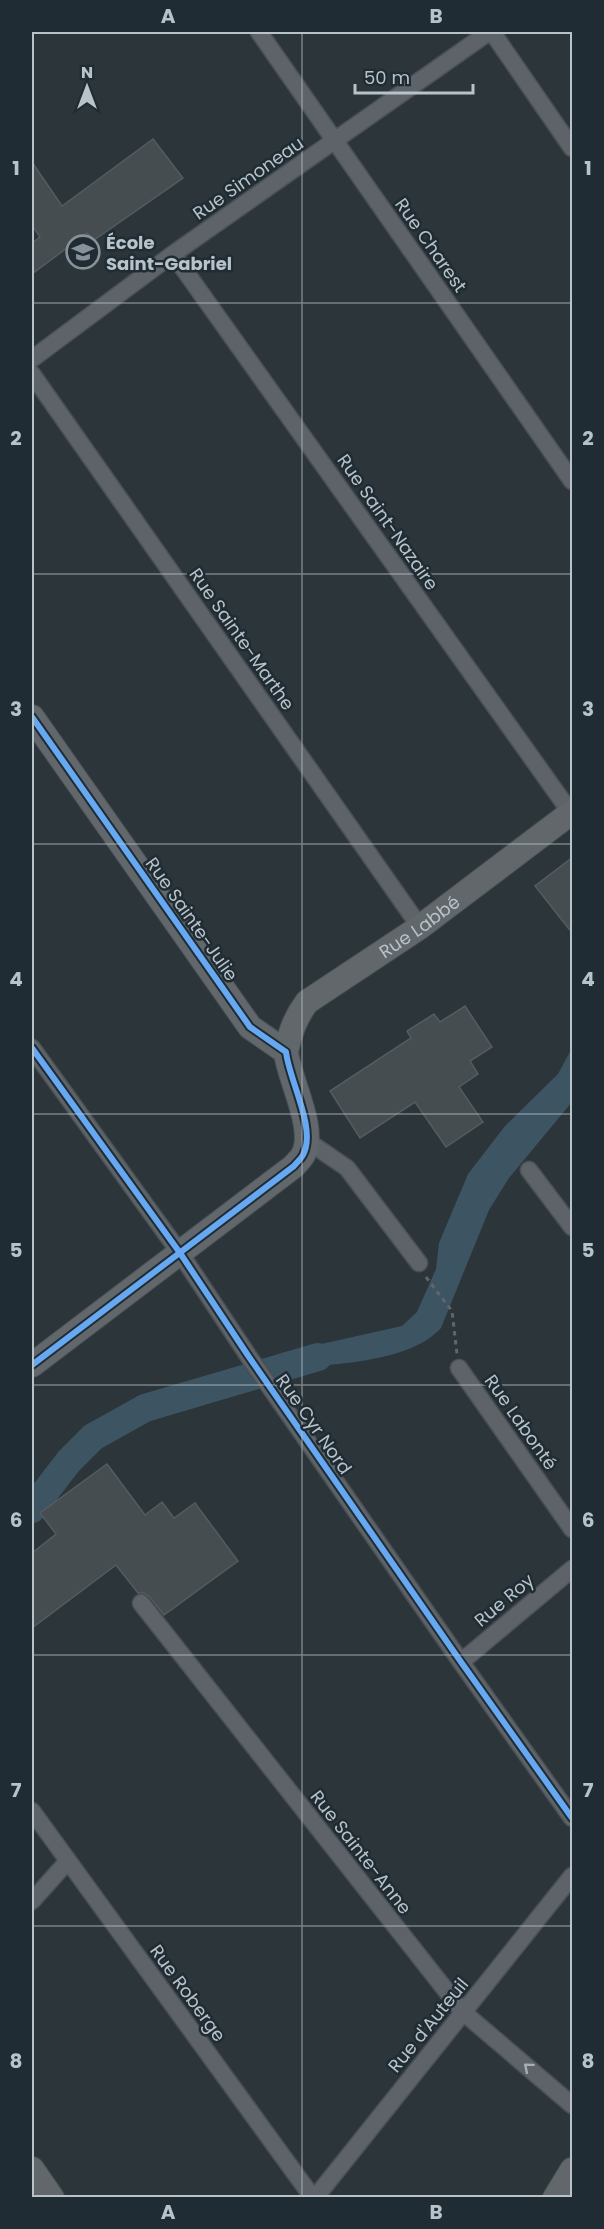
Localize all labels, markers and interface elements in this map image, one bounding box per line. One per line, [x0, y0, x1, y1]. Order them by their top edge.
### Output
text: A [161, 2, 176, 30]
text: B [429, 2, 443, 30]
north arrow [57, 57, 117, 117]
scale bar [355, 57, 474, 95]
text: N [81, 61, 93, 84]
text: 50 m [364, 65, 410, 90]
street label: Rue Simoneau [188, 131, 308, 225]
text: 1 [12, 154, 20, 182]
text: 1 [584, 154, 592, 182]
street label: Rue Charest [389, 193, 473, 297]
place label: École Saint-Gabriel [106, 230, 232, 276]
school or university icon: École Saint-Gabriel [65, 234, 101, 270]
text: 2 [10, 424, 22, 452]
text: 2 [582, 424, 594, 452]
street label: Rue Saint-Nazaire [332, 449, 444, 595]
street label: Rue Sainte-Marthe [183, 563, 301, 715]
text: 3 [10, 695, 22, 723]
text: 3 [582, 695, 594, 723]
street label: Rue Sainte-Julie [140, 852, 244, 986]
street label: Rue Labbé [374, 889, 465, 964]
text: 4 [9, 965, 23, 993]
text: 4 [581, 965, 595, 993]
text: 5 [10, 1236, 23, 1264]
text: 5 [582, 1236, 595, 1264]
street label: Rue Cyr Nord [270, 1369, 358, 1479]
street label: Rue Labonté [479, 1369, 563, 1475]
text: 6 [10, 1506, 22, 1534]
text: 6 [582, 1506, 594, 1534]
street label: Rue Roy [469, 1568, 539, 1632]
text: 7 [11, 1776, 22, 1804]
text: 7 [583, 1776, 594, 1804]
street label: Rue Sainte-Anne [305, 1785, 417, 1919]
street label: Rue Roberge [144, 1939, 232, 2047]
street label: Rue d'Auteuil [382, 1972, 474, 2078]
text: 8 [10, 2047, 22, 2075]
text: 8 [582, 2047, 594, 2075]
one-way arrow [524, 2063, 535, 2074]
text: A [161, 2198, 176, 2226]
text: B [429, 2198, 443, 2226]

